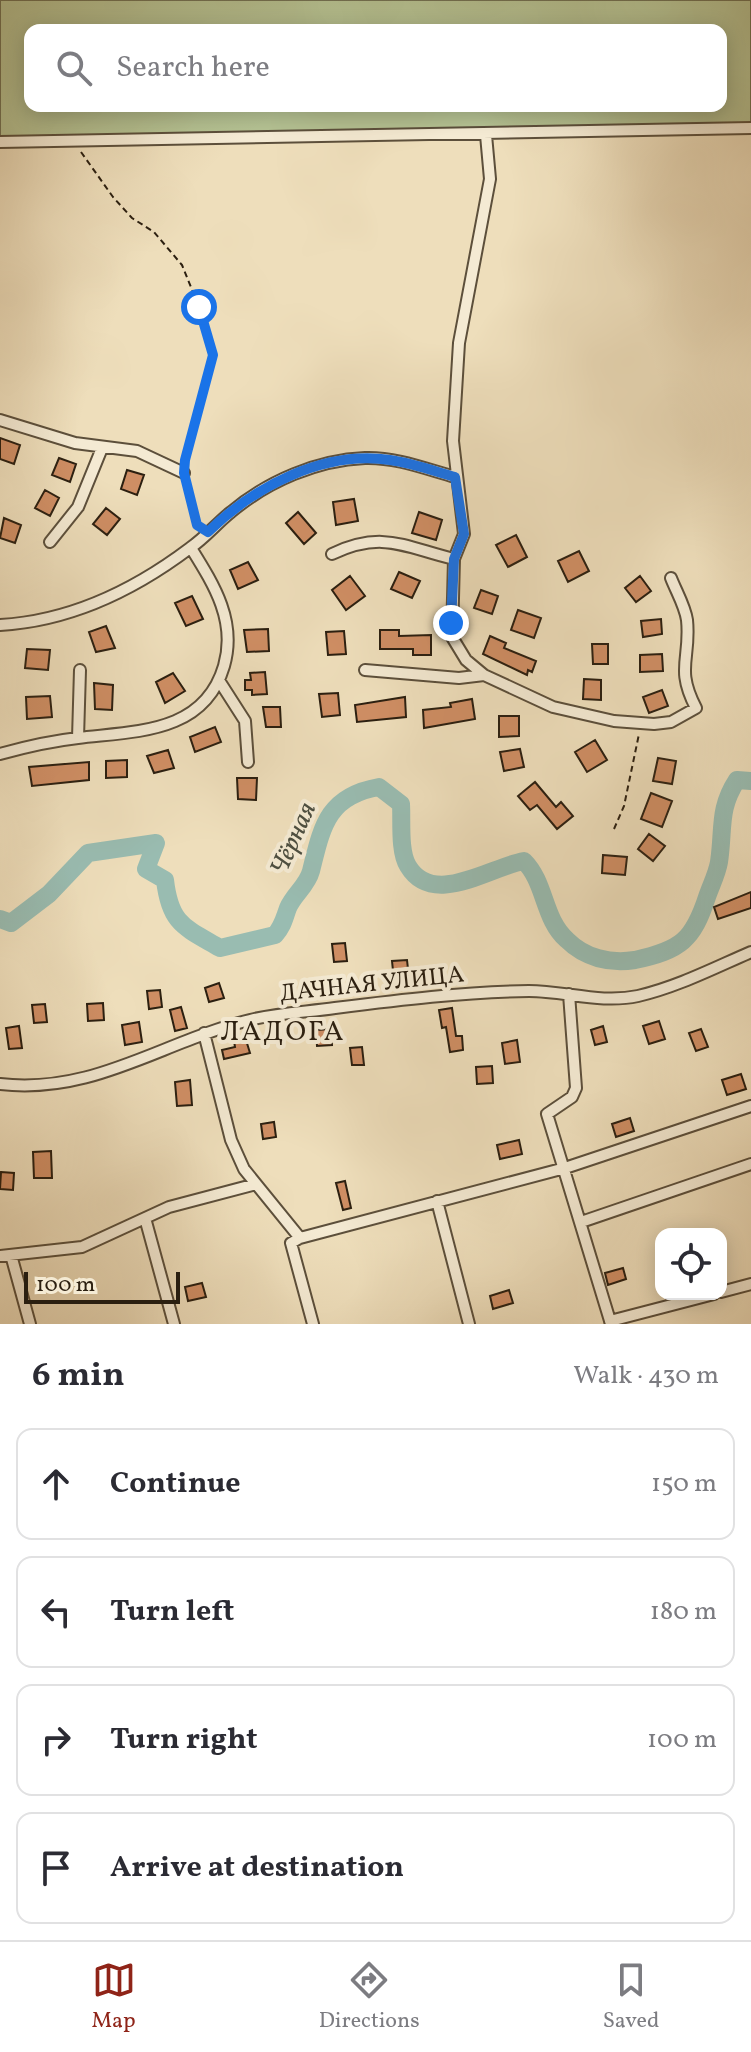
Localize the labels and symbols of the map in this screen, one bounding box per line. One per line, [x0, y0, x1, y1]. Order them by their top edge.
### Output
route start [181, 289, 217, 325]
route end [433, 605, 469, 641]
water label: Чёрная [262, 797, 326, 881]
street label: ДАЧНАЯ УЛИЦА [278, 958, 466, 1012]
district label: ЛАДОГА [221, 1013, 345, 1052]
scale bar [24, 1268, 180, 1304]

